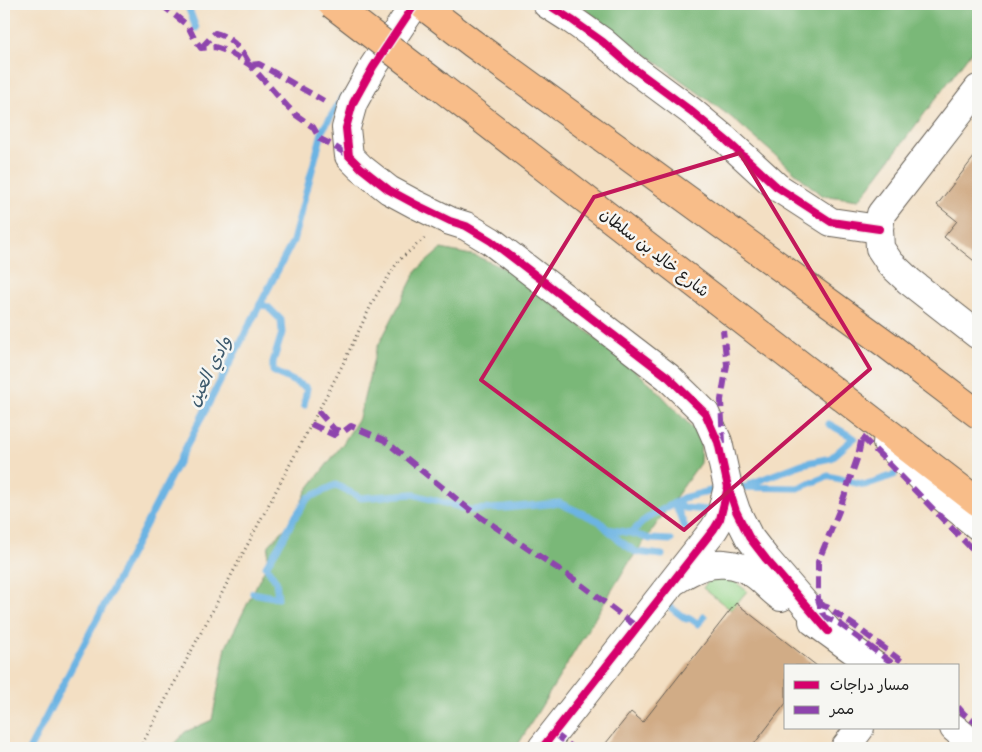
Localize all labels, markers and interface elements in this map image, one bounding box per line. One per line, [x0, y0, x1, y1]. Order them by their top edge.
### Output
street label: شارع خالِد بن سلطان [593, 200, 716, 305]
water label: وادي العين [177, 329, 241, 412]
legend [784, 664, 960, 730]
text: مسار دراجات [830, 672, 909, 698]
text: ممر [828, 696, 854, 722]

